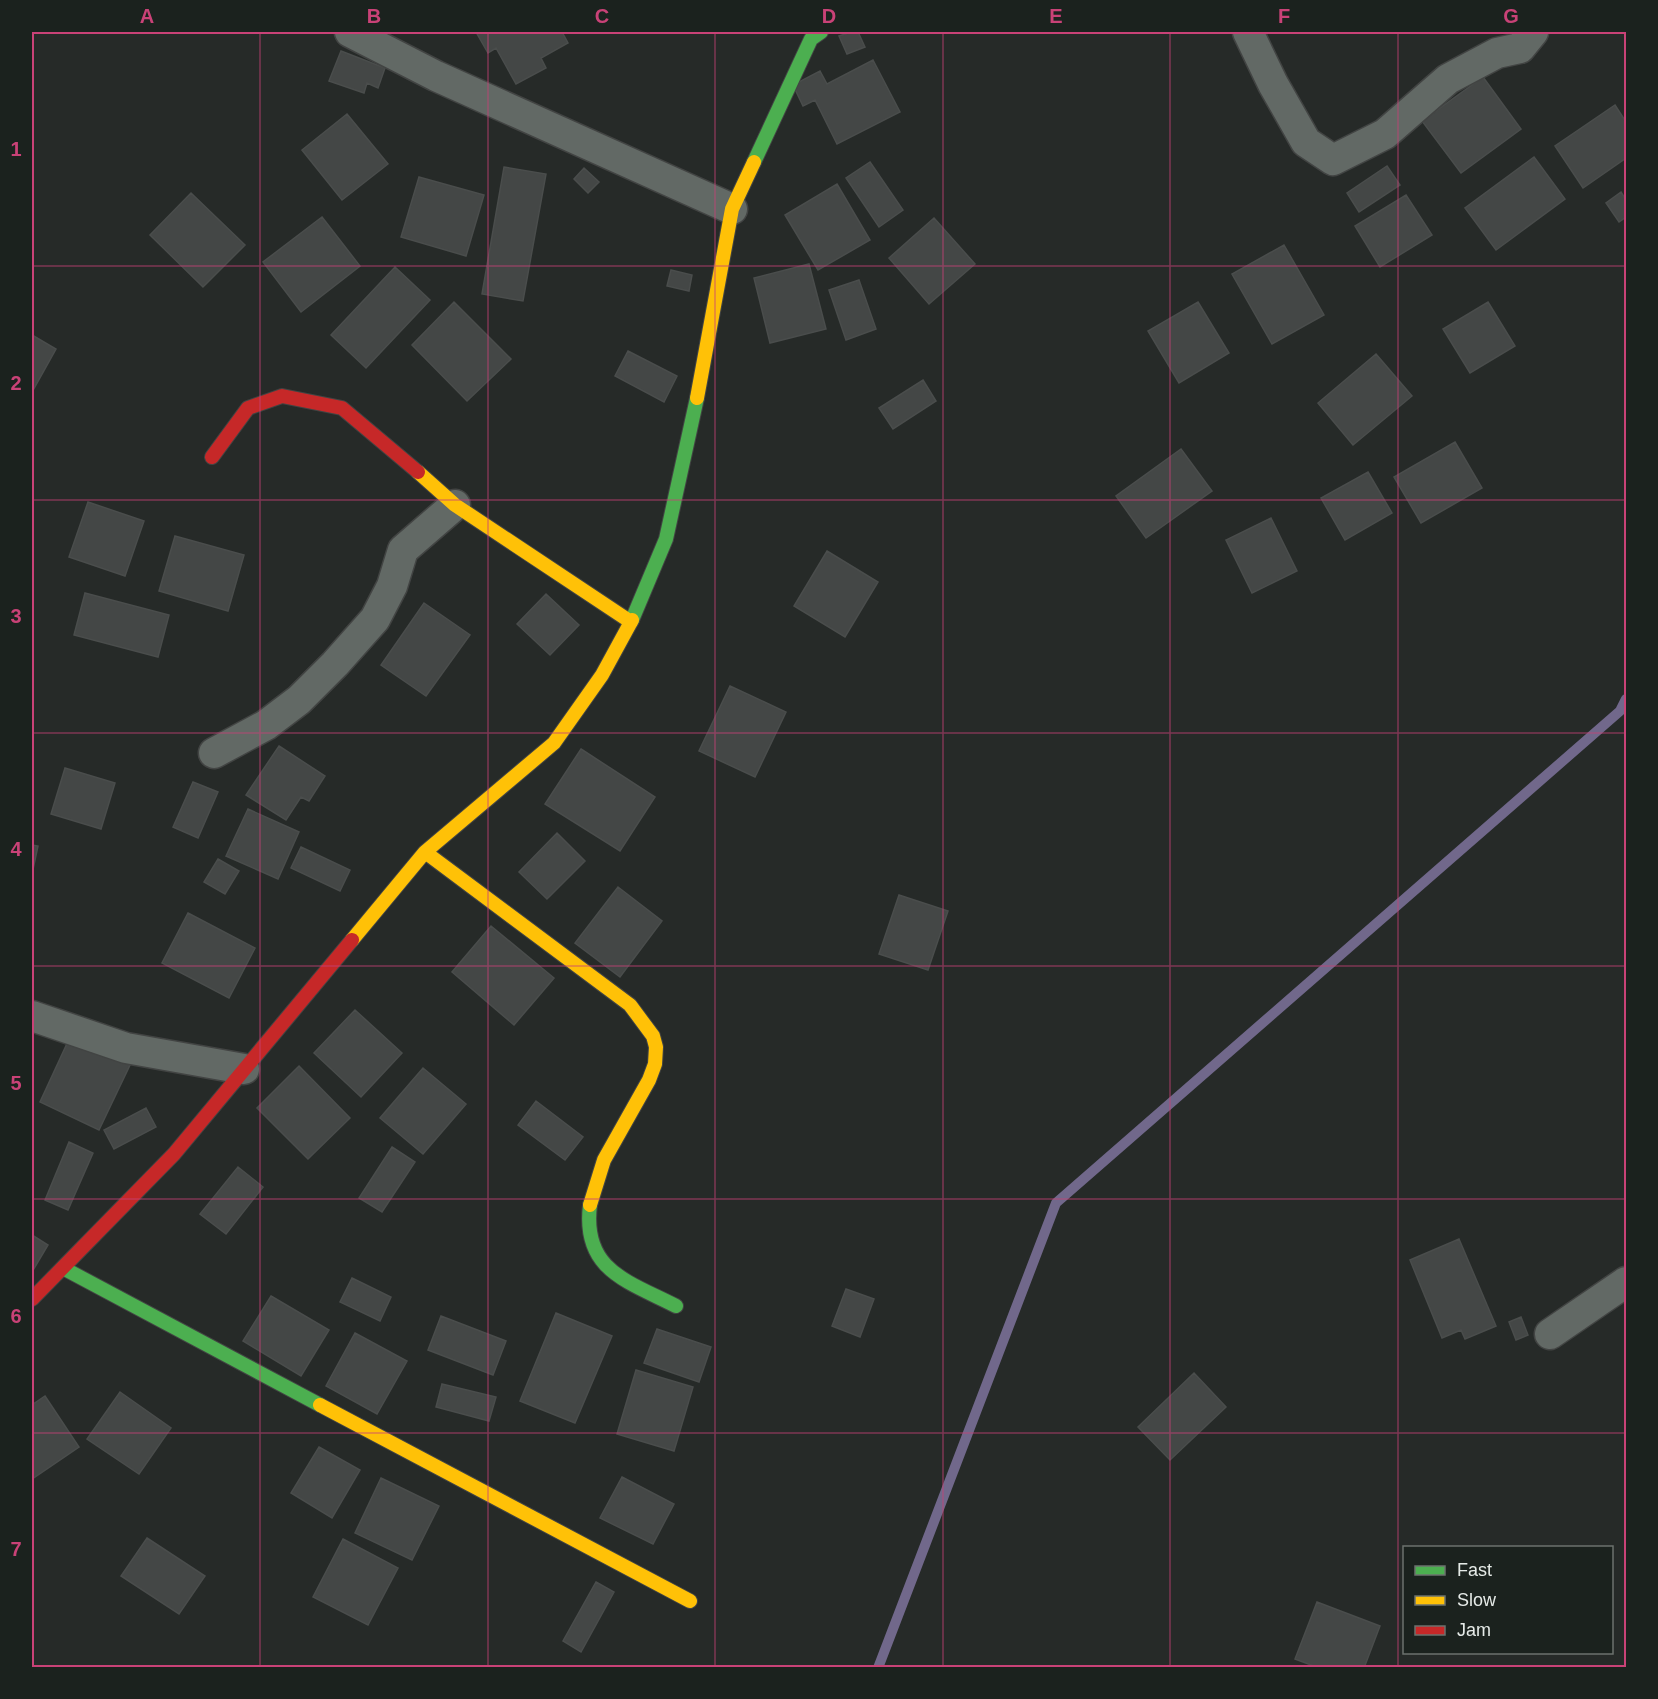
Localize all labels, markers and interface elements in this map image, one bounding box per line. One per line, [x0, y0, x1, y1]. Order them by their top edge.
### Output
text: A [140, 5, 154, 27]
text: B [367, 5, 381, 27]
text: C [595, 5, 609, 27]
text: D [822, 5, 836, 27]
text: E [1049, 5, 1063, 27]
text: F [1278, 5, 1290, 27]
text: G [1503, 5, 1519, 27]
text: 1 [10, 138, 22, 160]
text: 2 [10, 372, 22, 394]
text: 3 [10, 605, 22, 627]
text: 4 [10, 838, 22, 860]
text: 5 [10, 1072, 22, 1094]
text: 6 [10, 1305, 22, 1327]
text: 7 [10, 1538, 22, 1560]
legend [1403, 1546, 1613, 1654]
text: Fast [1457, 1560, 1492, 1580]
text: Slow [1457, 1590, 1497, 1610]
text: Jam [1457, 1620, 1491, 1640]

